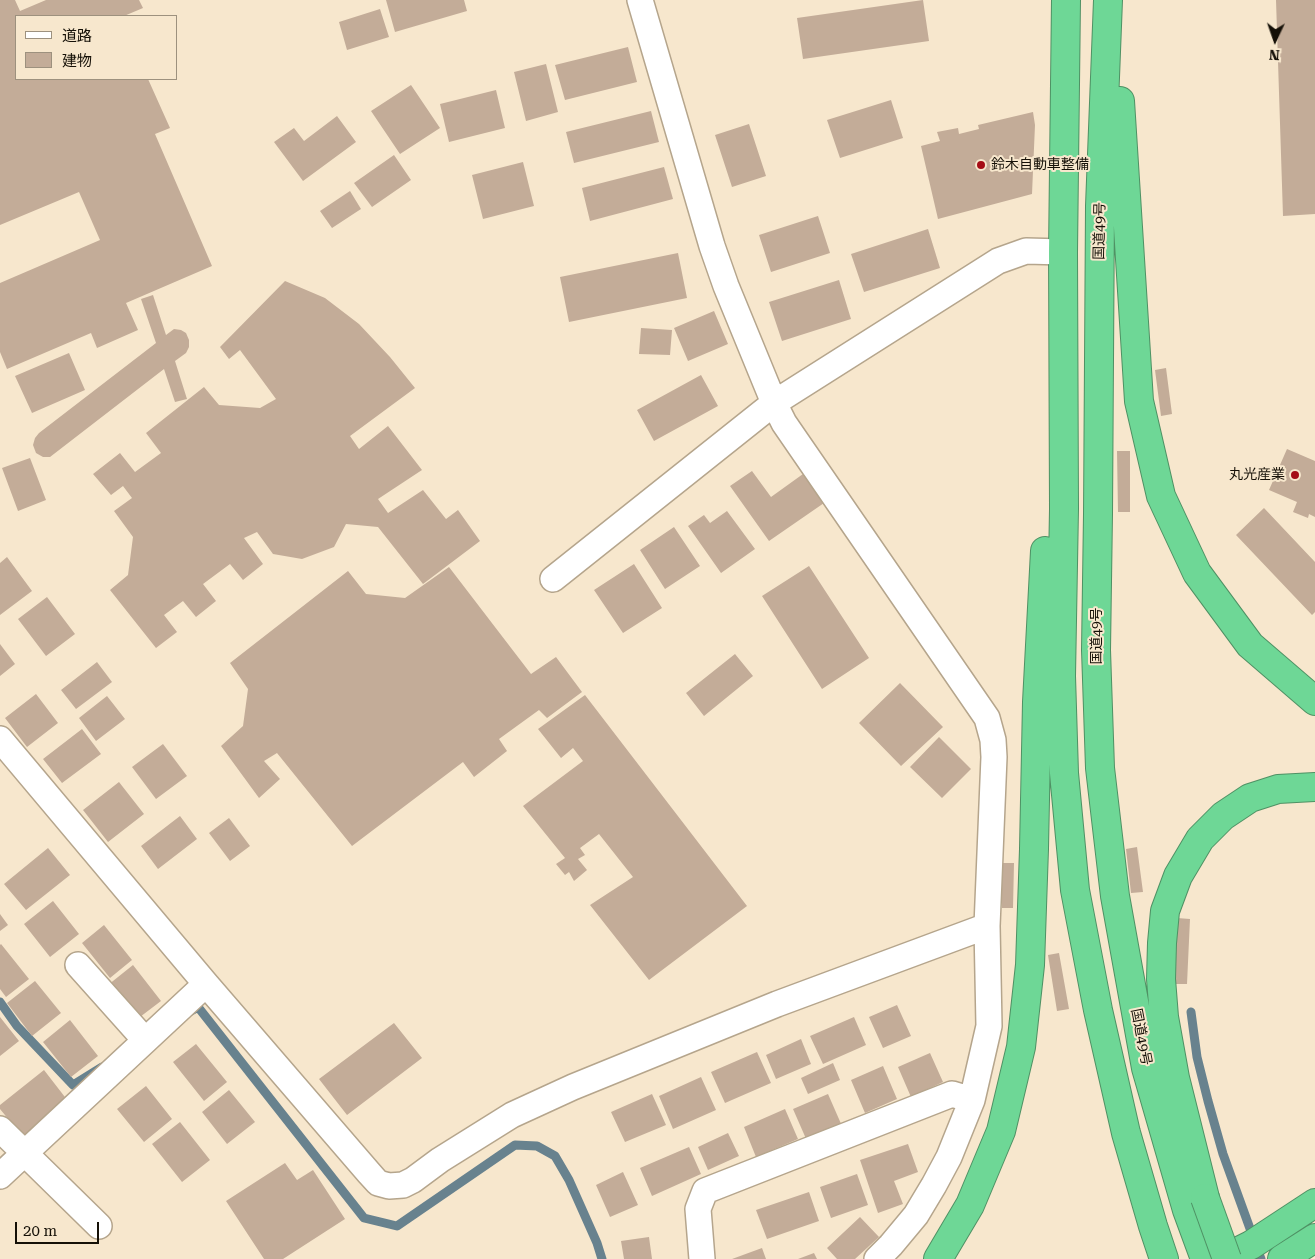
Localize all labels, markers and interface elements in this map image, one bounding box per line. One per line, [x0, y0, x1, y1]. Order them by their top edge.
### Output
legend [15, 15, 178, 80]
north arrow [1250, 15, 1300, 65]
text: 道路 [62, 27, 92, 45]
text: N [1268, 47, 1280, 63]
text: 建物 [62, 52, 92, 70]
place label: 鈴木自動車整備 [991, 157, 1089, 173]
marker: 鈴木自動車整備 [975, 159, 987, 171]
street label: 国道49号 [1091, 202, 1109, 260]
place label: 丸光産業 [1229, 467, 1285, 483]
marker: 丸光産業 [1289, 469, 1301, 481]
street label: 国道49号 [1089, 607, 1105, 665]
street label: 国道49号 [1127, 1007, 1155, 1067]
scale bar [18, 1212, 101, 1244]
text: 20 m [23, 1222, 57, 1240]

